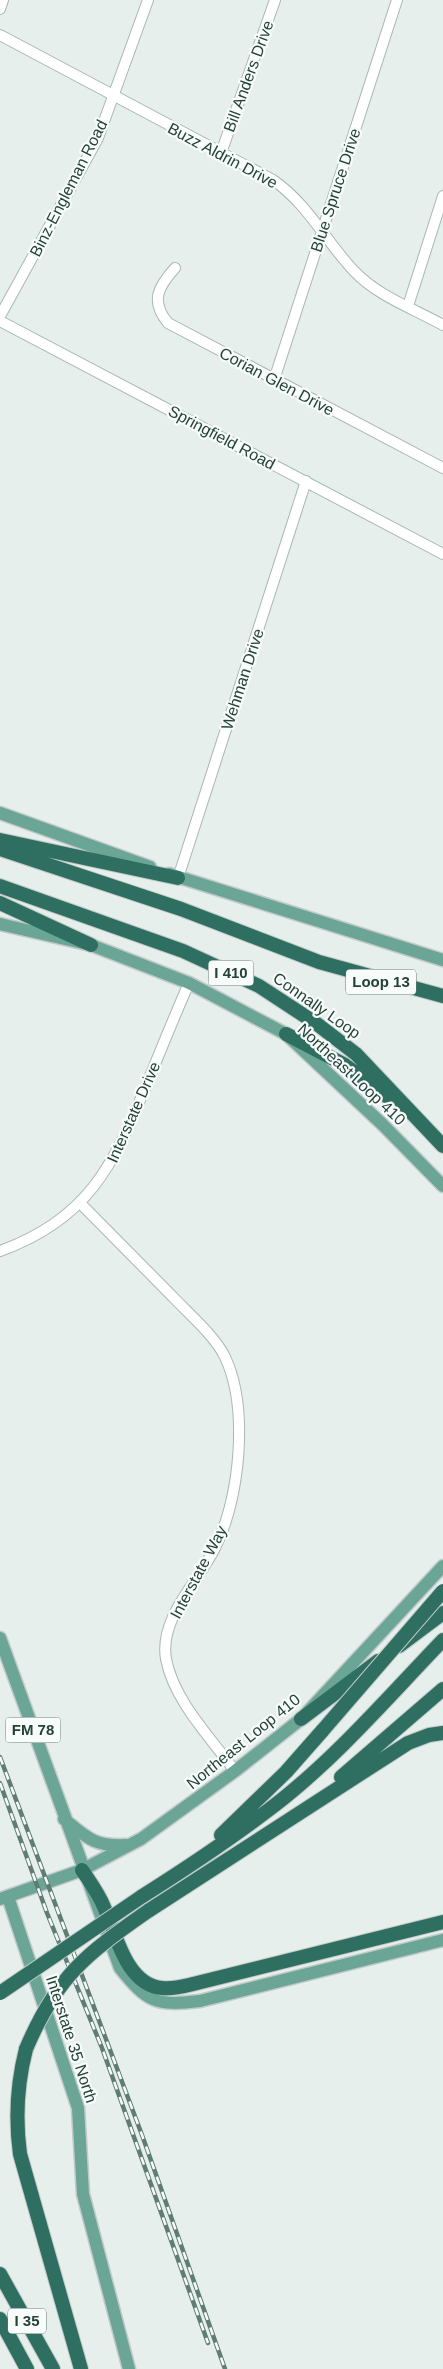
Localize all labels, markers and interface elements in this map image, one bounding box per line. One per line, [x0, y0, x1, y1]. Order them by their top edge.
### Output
street label: Bill Anders Drive [220, 18, 277, 134]
street label: Binz-Engleman Road [27, 117, 110, 259]
street label: Buzz Aldrin Drive [165, 119, 281, 192]
street label: Blue Spruce Drive [307, 126, 364, 254]
street label: Corian Glen Drive [217, 344, 337, 419]
street label: Springfield Road [166, 402, 278, 473]
street label: Wehman Drive [218, 626, 267, 732]
road number: I 410 [208, 960, 254, 986]
street label: Connally Loop [270, 969, 364, 1042]
road number: Loop 13 [346, 970, 416, 994]
street label: Northeast Loop 410 [294, 1020, 409, 1129]
street label: Interstate Drive [104, 1059, 163, 1165]
street label: Interstate Way [167, 1523, 230, 1622]
street label: Northeast Loop 410 [183, 1690, 303, 1792]
road number: FM 78 [5, 1718, 60, 1742]
street label: Interstate 35 North [43, 1974, 100, 2105]
road number: I 35 [8, 2308, 46, 2334]

